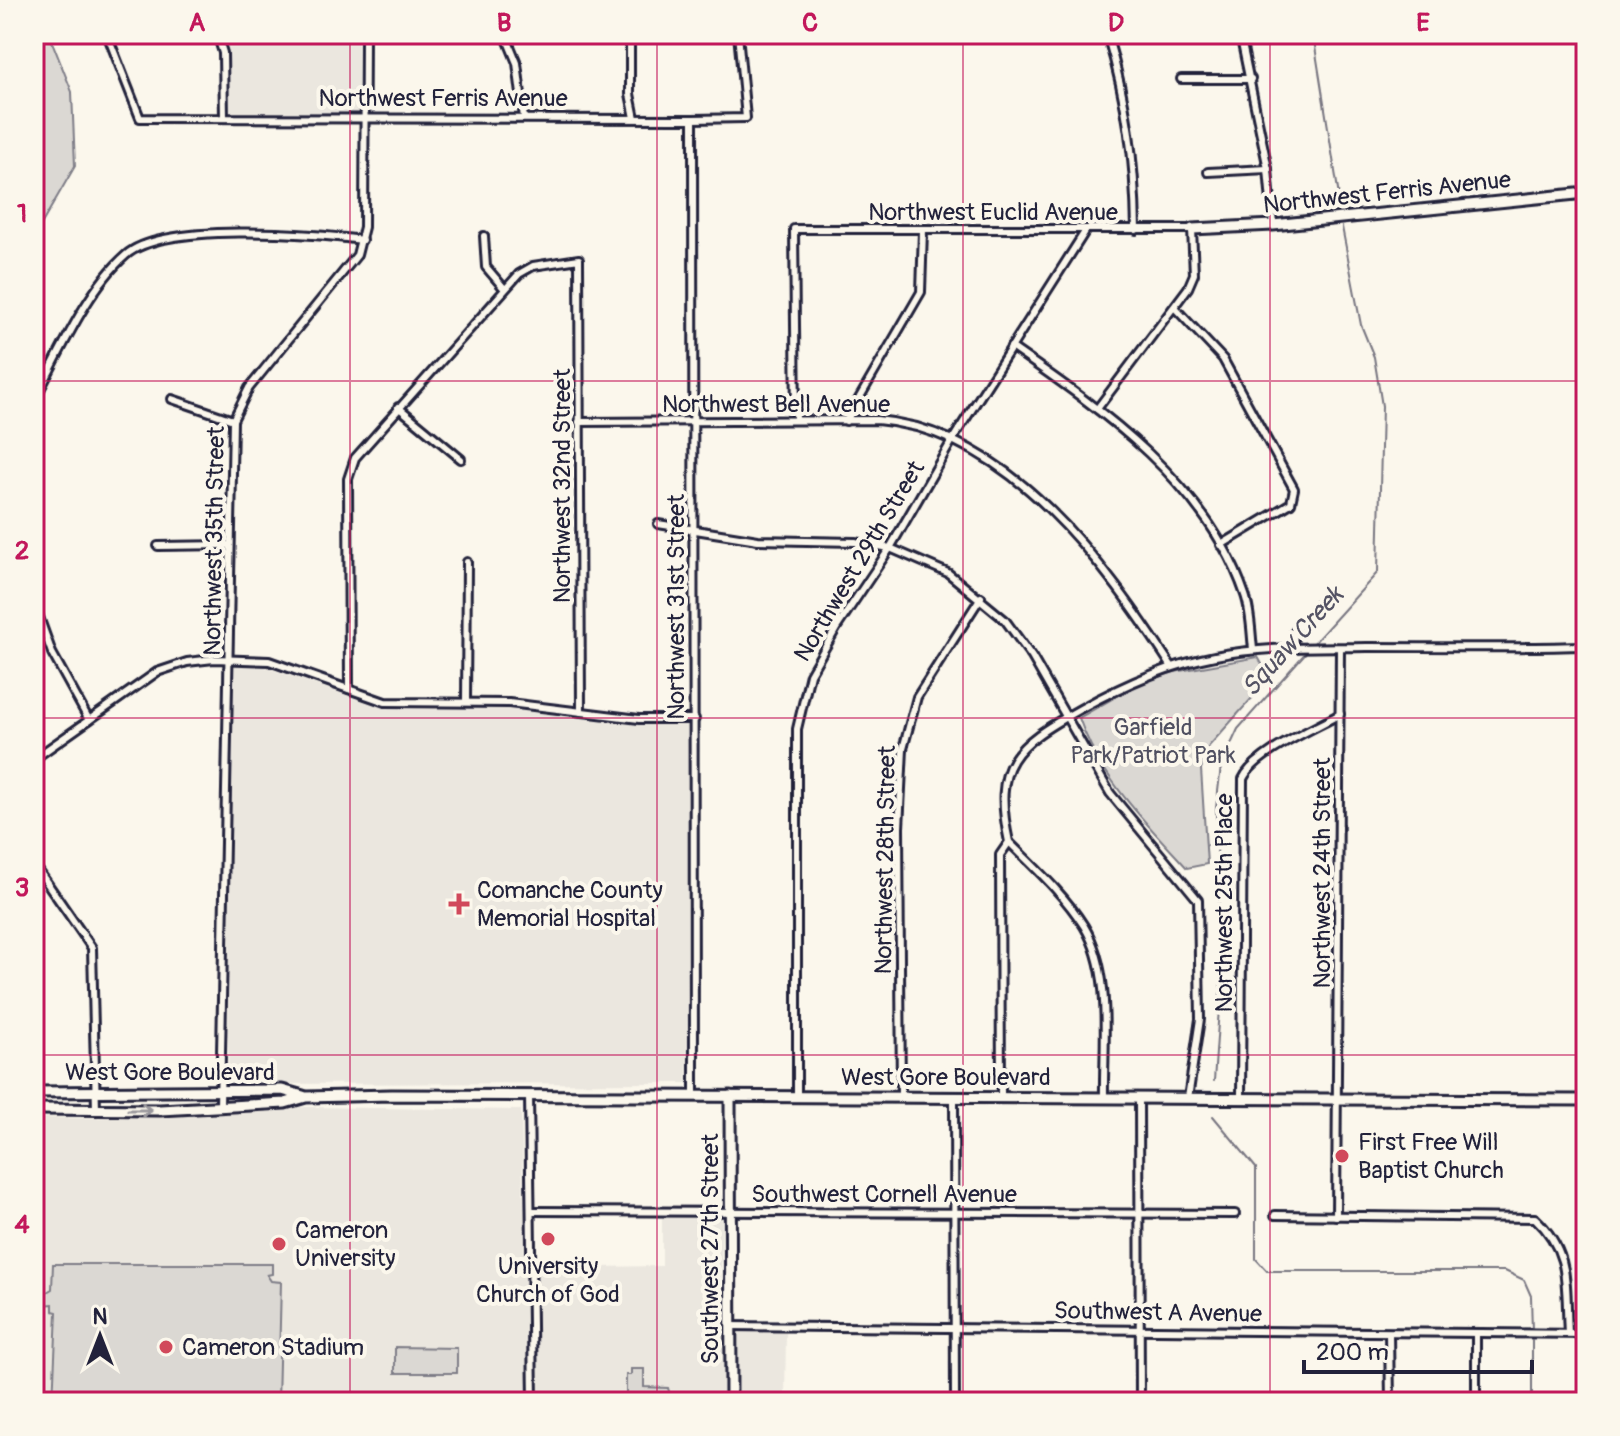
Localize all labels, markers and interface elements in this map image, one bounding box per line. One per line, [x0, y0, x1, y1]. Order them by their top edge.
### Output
text: A [189, 7, 206, 39]
text: B [497, 7, 511, 39]
text: C [802, 7, 818, 39]
text: D [1108, 7, 1124, 39]
text: E [1416, 7, 1430, 39]
street label: Northwest Ferris Avenue [319, 84, 568, 113]
street label: Northwest Ferris Avenue [1262, 165, 1513, 220]
text: 1 [17, 198, 27, 230]
street label: Northwest Euclid Avenue [868, 198, 1118, 227]
street label: Northwest 32nd Street [548, 368, 577, 603]
street label: Northwest Bell Avenue [662, 390, 890, 419]
street label: Northwest 35th Street [198, 426, 231, 656]
street label: Northwest 29th Street [788, 455, 931, 667]
street label: Northwest 31st Street [662, 494, 691, 720]
text: 2 [15, 535, 29, 567]
water label: Squaw Creek [1235, 578, 1352, 703]
park label: Garfield Park/Patriot Park [1070, 713, 1236, 770]
street label: Northwest 28th Street [869, 745, 902, 975]
street label: Northwest 24th Street [1308, 757, 1337, 988]
street label: Northwest 25th Place [1210, 793, 1239, 1012]
text: 3 [15, 872, 29, 904]
place label: Comanche County Memorial Hospital [477, 876, 663, 933]
marker: Comanche County Memorial Hospital [448, 893, 470, 915]
street label: West Gore Boulevard [65, 1058, 275, 1087]
street label: West Gore Boulevard [841, 1063, 1051, 1092]
one-way arrow [126, 1102, 153, 1118]
place label: First Free Will Baptist Church [1358, 1128, 1504, 1185]
street label: Southwest 27th Street [696, 1133, 725, 1364]
marker: First Free Will Baptist Church [1333, 1147, 1351, 1165]
street label: Southwest Cornell Avenue [751, 1180, 1017, 1209]
text: 4 [14, 1209, 30, 1241]
place label: Cameron University [295, 1216, 396, 1273]
marker: University Church of God [539, 1230, 557, 1248]
marker: Cameron University [270, 1235, 288, 1253]
place label: University Church of God [476, 1252, 620, 1309]
north arrow [60, 1296, 140, 1376]
street label: Southwest A Avenue [1054, 1296, 1262, 1329]
text: N [93, 1303, 108, 1331]
scale bar [1304, 1324, 1532, 1374]
place label: Cameron Stadium [182, 1333, 364, 1362]
marker: Cameron Stadium [157, 1338, 175, 1356]
text: 200 m [1316, 1338, 1389, 1367]

